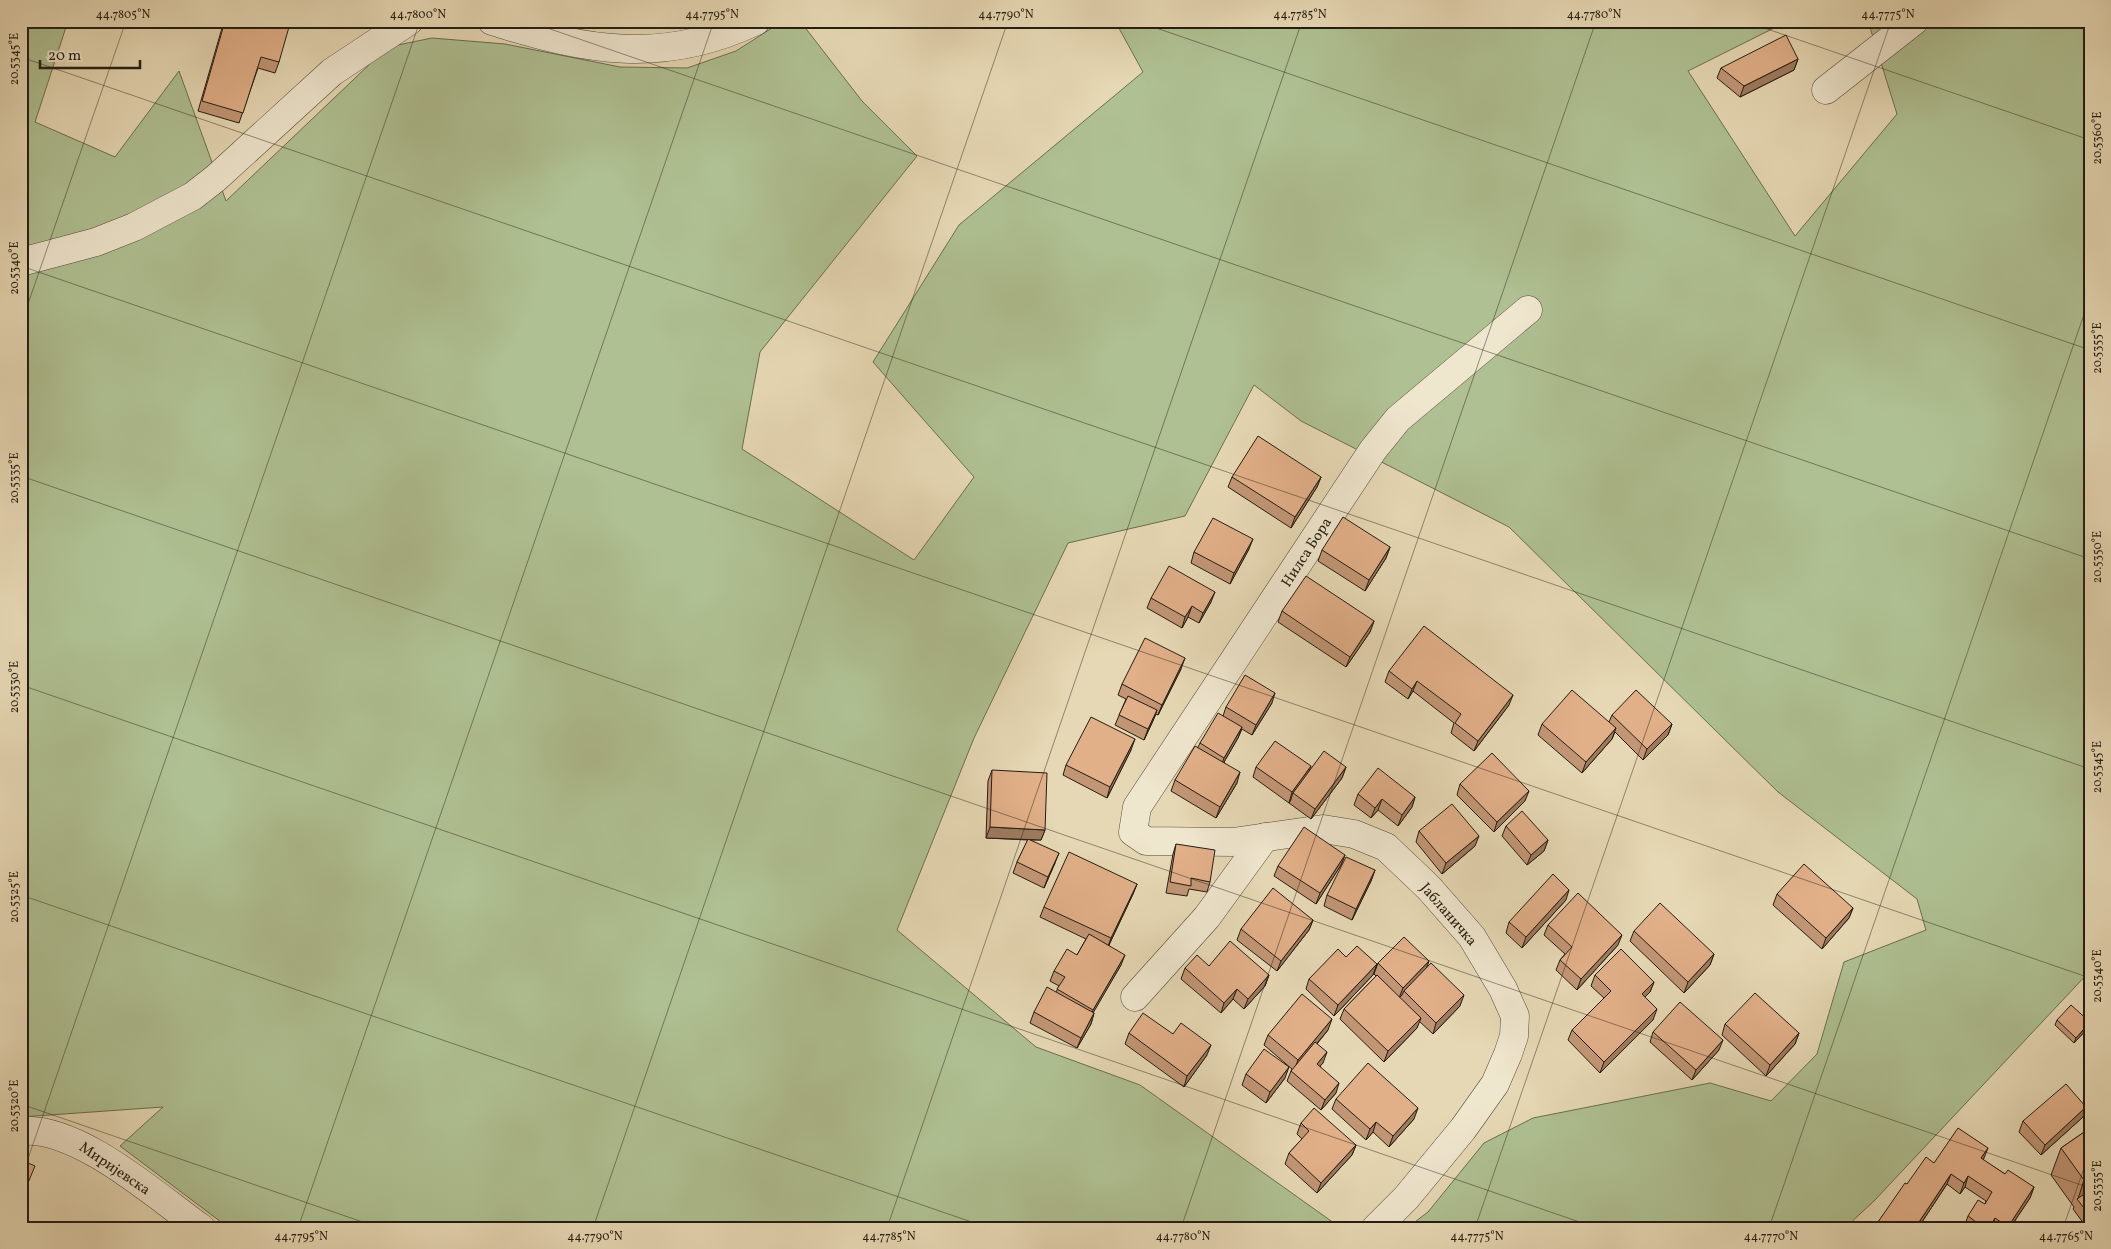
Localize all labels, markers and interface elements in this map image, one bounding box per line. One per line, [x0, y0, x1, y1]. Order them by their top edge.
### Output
text: 44.7805°N [96, 7, 150, 23]
text: 44.7800°N [390, 7, 446, 23]
text: 44.7795°N [685, 7, 739, 23]
text: 44.7790°N [978, 7, 1034, 23]
text: 44.7785°N [1273, 7, 1327, 23]
text: 44.7780°N [1567, 7, 1621, 23]
text: 44.7775°N [1861, 7, 1915, 23]
text: 20.5345°E [7, 33, 23, 85]
scale bar [40, 38, 140, 70]
text: 20 m [48, 46, 81, 67]
text: 20.5360°E [2090, 112, 2106, 164]
text: 20.5340°E [7, 241, 23, 295]
text: 20.5355°E [2090, 322, 2106, 374]
text: 20.5335°E [7, 452, 23, 504]
street label: Нилса Бора [1277, 514, 1338, 592]
text: 20.5350°E [2090, 531, 2106, 583]
text: 20.5330°E [7, 661, 23, 713]
text: 20.5345°E [2090, 741, 2106, 793]
text: 20.5325°E [7, 871, 23, 923]
street label: Јабланичка [1414, 879, 1481, 951]
text: 20.5340°E [2090, 949, 2106, 1003]
text: 20.5320°E [7, 1079, 23, 1133]
street label: Миријевска [74, 1138, 154, 1201]
text: 20.5335°E [2090, 1160, 2106, 1212]
text: 44.7795°N [274, 1229, 328, 1245]
text: 44.7790°N [567, 1229, 623, 1245]
text: 44.7785°N [862, 1229, 916, 1245]
text: 44.7780°N [1156, 1229, 1210, 1245]
text: 44.7775°N [1450, 1229, 1504, 1245]
text: 44.7770°N [1744, 1229, 1798, 1245]
text: 44.7765°N [2039, 1229, 2093, 1245]

